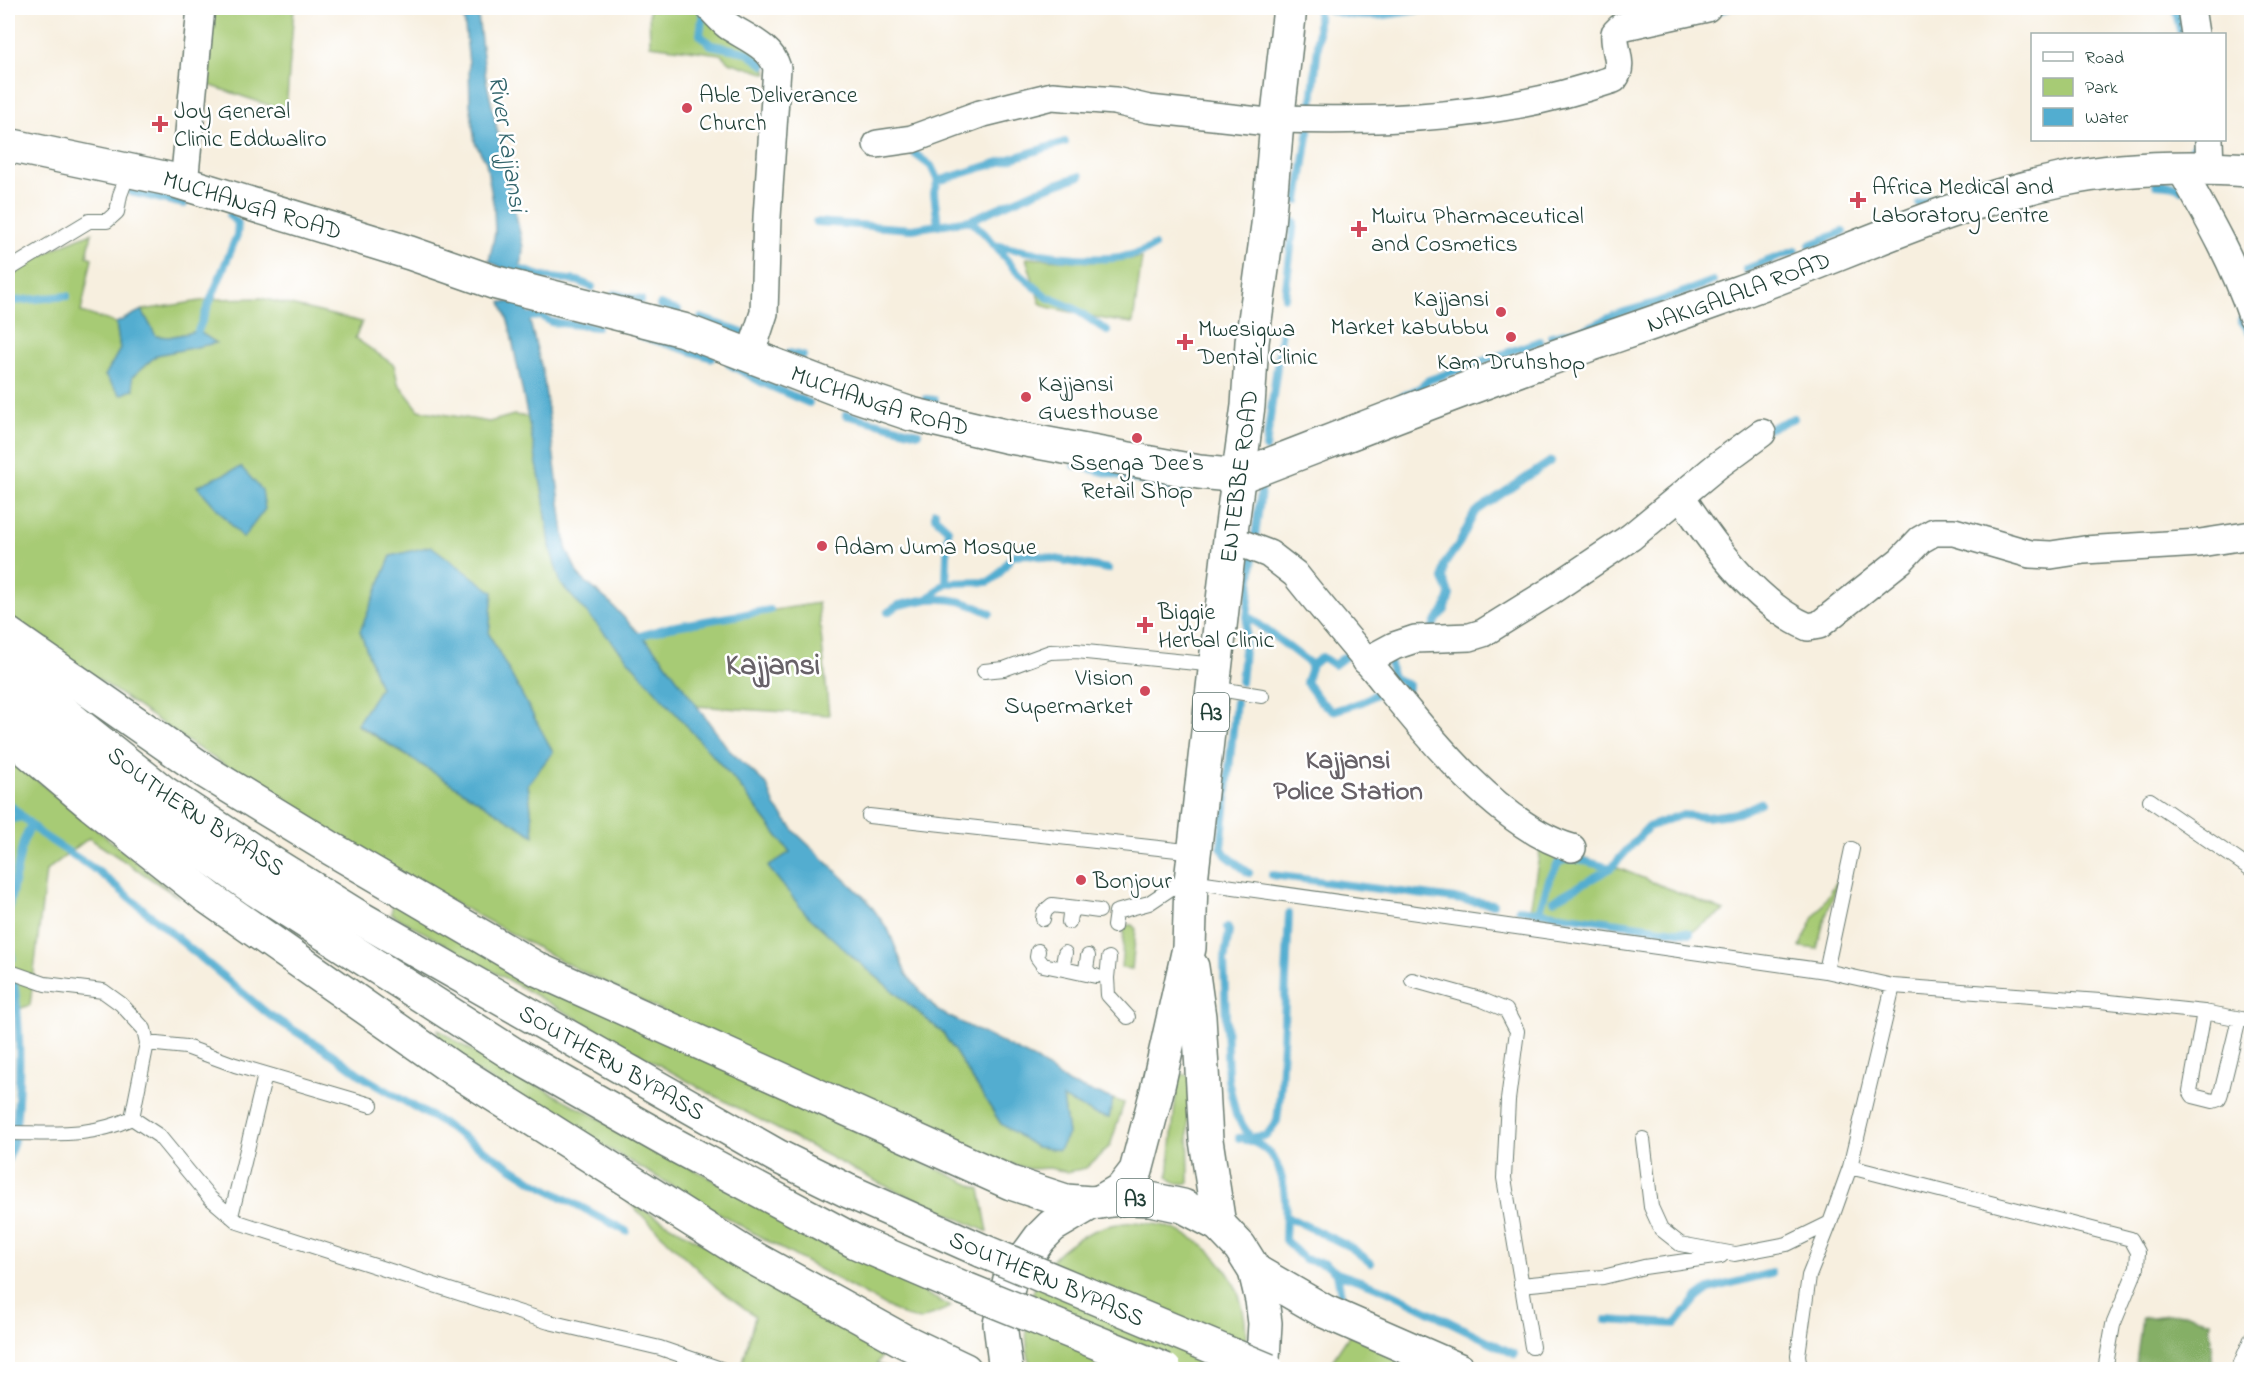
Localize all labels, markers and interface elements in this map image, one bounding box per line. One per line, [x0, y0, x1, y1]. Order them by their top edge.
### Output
legend [2031, 33, 2226, 141]
text: Road [2085, 46, 2124, 72]
water label: River Kajjansi [476, 72, 536, 217]
text: Park [2085, 76, 2118, 102]
place label: Able Deliverance Church [699, 79, 858, 142]
place label: Joy General Clinic Eddwaliro [174, 95, 327, 158]
marker: Able Deliverance Church [680, 101, 694, 115]
text: Water [2085, 106, 2129, 132]
marker: Joy General Clinic Eddwaliro [151, 115, 169, 133]
street label: MUCHANGA ROAD [158, 163, 346, 251]
place label: Africa Medical and Laboratory Centre [1872, 171, 2054, 235]
marker: Africa Medical and Laboratory Centre [1849, 191, 1867, 209]
place label: Mwiru Pharmaceutical and Cosmetics [1371, 200, 1584, 263]
marker: Mwiru Pharmaceutical and Cosmetics [1352, 222, 1366, 236]
street label: NAKIGALALA ROAD [1643, 244, 1836, 344]
place label: Kajjansi Market kabubbu [1331, 283, 1489, 346]
marker: Kajjansi Market kabubbu [1494, 305, 1508, 319]
place label: Mwesigwa Dental Clinic [1197, 313, 1318, 376]
marker: Kam Druhshop [1504, 330, 1518, 344]
marker: Mwesigwa Dental Clinic [1176, 333, 1194, 351]
place label: Kam Druhshop [1437, 346, 1585, 381]
street label: MUCHANGA ROAD [785, 358, 972, 447]
place label: Kajjansi Guesthouse [1038, 368, 1158, 431]
street label: ENTEBBE ROAD [1212, 389, 1269, 565]
marker: Kajjansi Guesthouse [1019, 390, 1033, 404]
marker: Ssenga Dee's Retail Shop [1130, 431, 1144, 445]
place label: Ssenga Dee's Retail Shop [1070, 447, 1204, 510]
place label: Adam Juma Mosque [834, 531, 1037, 566]
marker: Adam Juma Mosque [815, 539, 829, 553]
place label: Biggie Herbal Clinic [1157, 596, 1274, 659]
marker: Biggie Herbal Clinic [1136, 616, 1154, 634]
district label: Kajjansi [726, 645, 820, 689]
place label: Vision Supermarket [1004, 662, 1133, 725]
marker: Vision Supermarket [1138, 684, 1152, 698]
road number: A3 [1193, 693, 1229, 731]
street label: SOUTHERN BYPASS [98, 739, 291, 887]
district label: Kajjansi Police Station [1273, 742, 1423, 812]
place label: Bonjour [1092, 865, 1172, 900]
marker: Bonjour [1074, 873, 1088, 887]
street label: SOUTHERN BYPASS [511, 997, 711, 1131]
road number: A3 [1117, 1179, 1153, 1217]
street label: SOUTHERN BYPASS [943, 1223, 1149, 1337]

